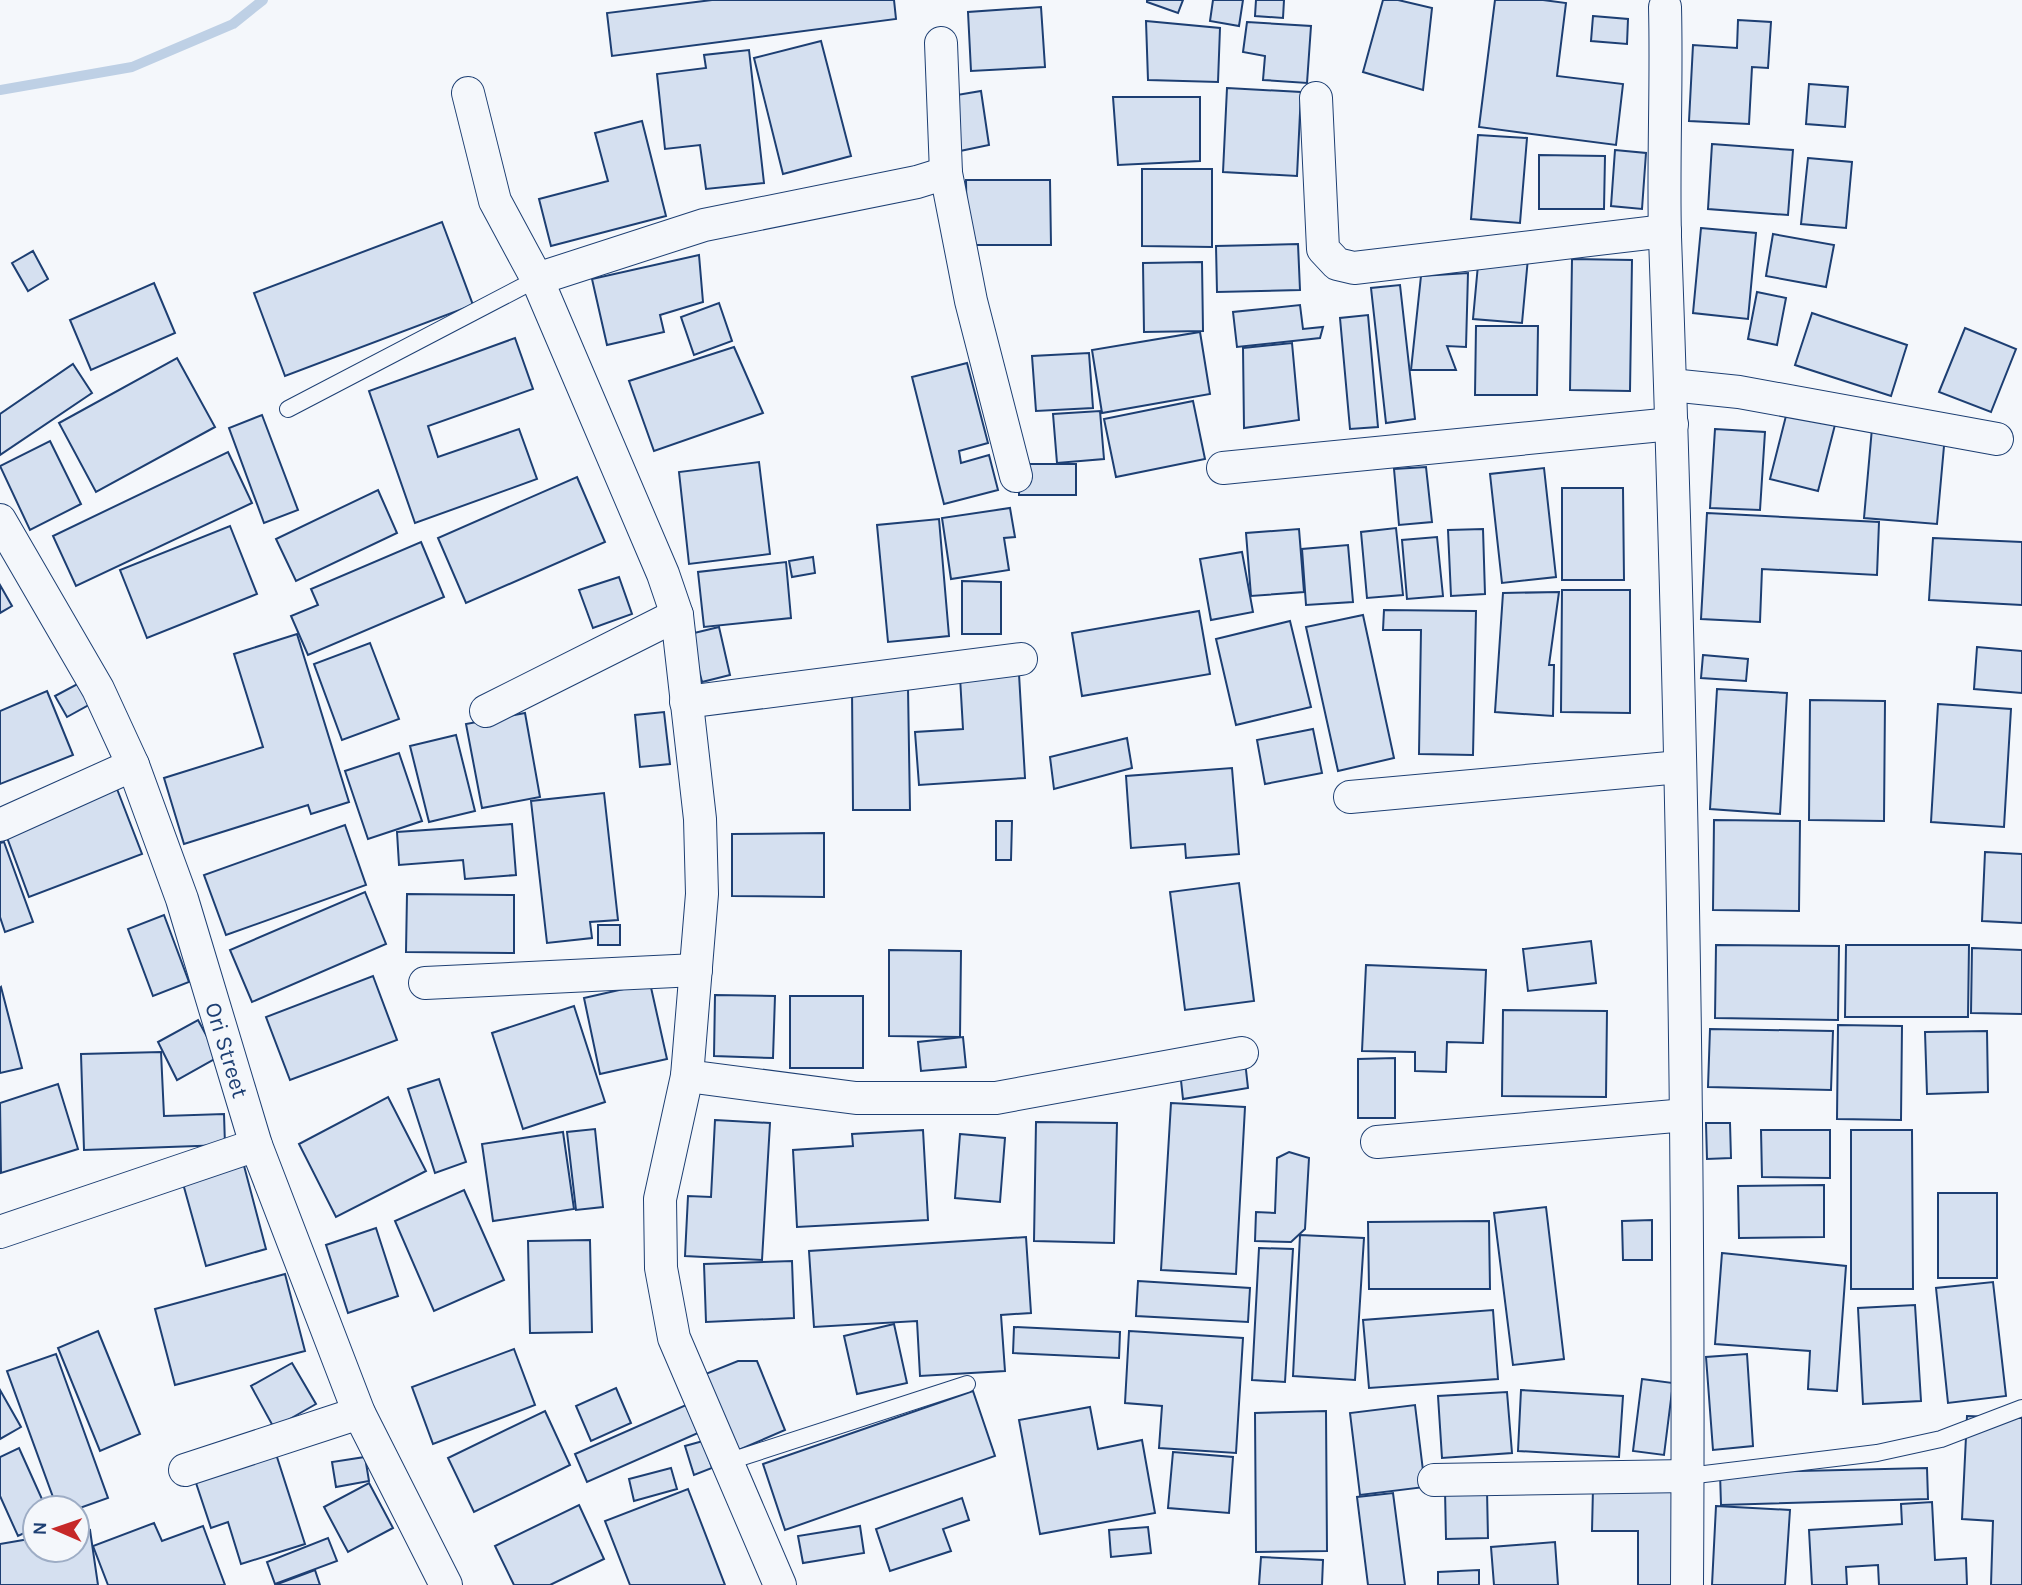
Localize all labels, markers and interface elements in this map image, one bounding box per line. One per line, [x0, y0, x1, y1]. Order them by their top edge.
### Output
street label: Ori Street [199, 999, 254, 1102]
north arrow [21, 1494, 91, 1564]
text: N [29, 1521, 51, 1536]

